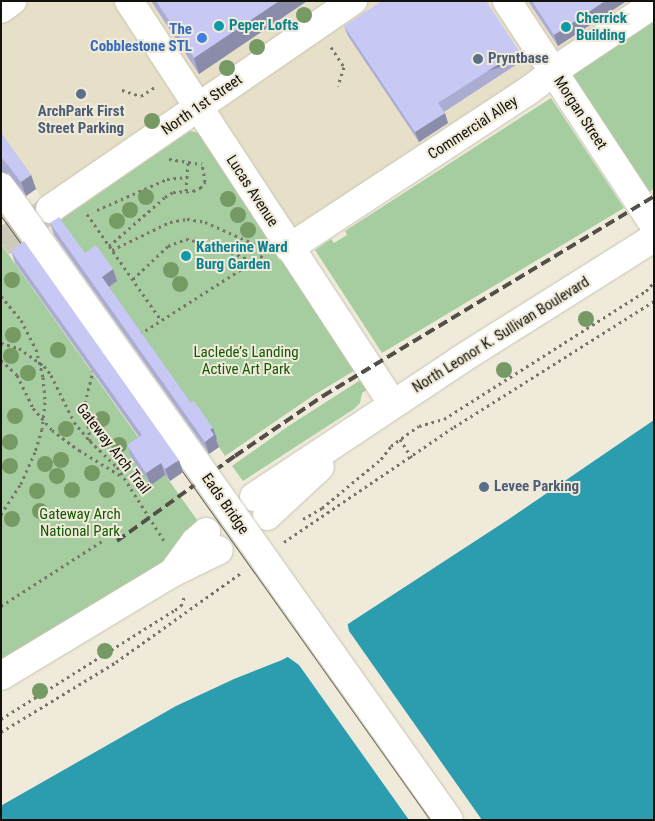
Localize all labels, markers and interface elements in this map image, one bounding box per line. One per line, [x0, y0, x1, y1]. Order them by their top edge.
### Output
place label: Cherrick Building [576, 9, 627, 44]
place label: Peper Lofts [229, 17, 299, 35]
place label: The Cobblestone STL [90, 20, 192, 55]
marker: Peper Lofts [213, 20, 225, 32]
marker: Cherrick Building [560, 21, 572, 33]
marker: The Cobblestone STL [196, 32, 208, 44]
place label: Pryntbase [488, 50, 549, 68]
marker: Pryntbase [472, 53, 484, 65]
street label: North 1st Street [158, 71, 246, 139]
street label: Morgan Street [550, 73, 610, 153]
marker: ArchPark First Street Parking [75, 88, 87, 100]
street label: Commercial Alley [425, 92, 521, 164]
place label: ArchPark First Street Parking [38, 102, 124, 137]
street label: Lucas Avenue [222, 152, 282, 230]
place label: Katherine Ward Burg Garden [196, 238, 288, 273]
marker: Katherine Ward Burg Garden [180, 250, 192, 262]
street label: North Leonor K. Sullivan Boulevard [409, 273, 593, 397]
park label: Laclede’s Landing Active Art Park [193, 343, 299, 378]
street label: Gateway Arch Trail [72, 400, 154, 498]
street label: Eads Bridge [197, 470, 253, 538]
place label: Levee Parking [494, 478, 579, 496]
marker: Levee Parking [478, 481, 490, 493]
park label: Gateway Arch National Park [39, 505, 121, 540]

